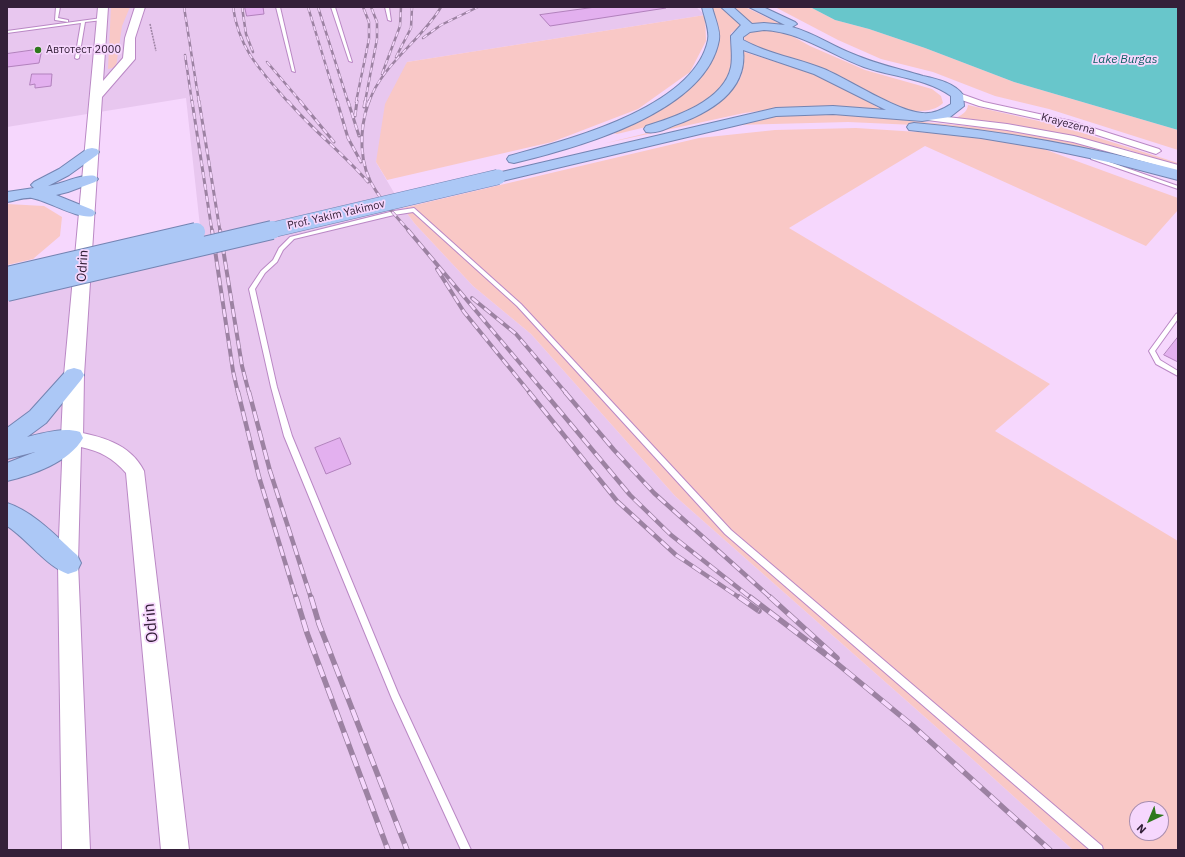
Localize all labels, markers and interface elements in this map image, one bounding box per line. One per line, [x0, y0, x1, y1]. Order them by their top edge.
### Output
place label: Автотест 2000 [46, 43, 121, 57]
marker: Автотест 2000 [33, 45, 43, 55]
water label: Lake Burgas [1093, 53, 1157, 67]
street label: Krayezerna [1040, 110, 1096, 138]
street label: Prof. Yakim Yakimov [286, 197, 386, 233]
street label: Odrin [74, 249, 92, 283]
street label: Odrin [139, 602, 163, 644]
north arrow [1129, 801, 1169, 841]
text: N [1134, 821, 1149, 837]

